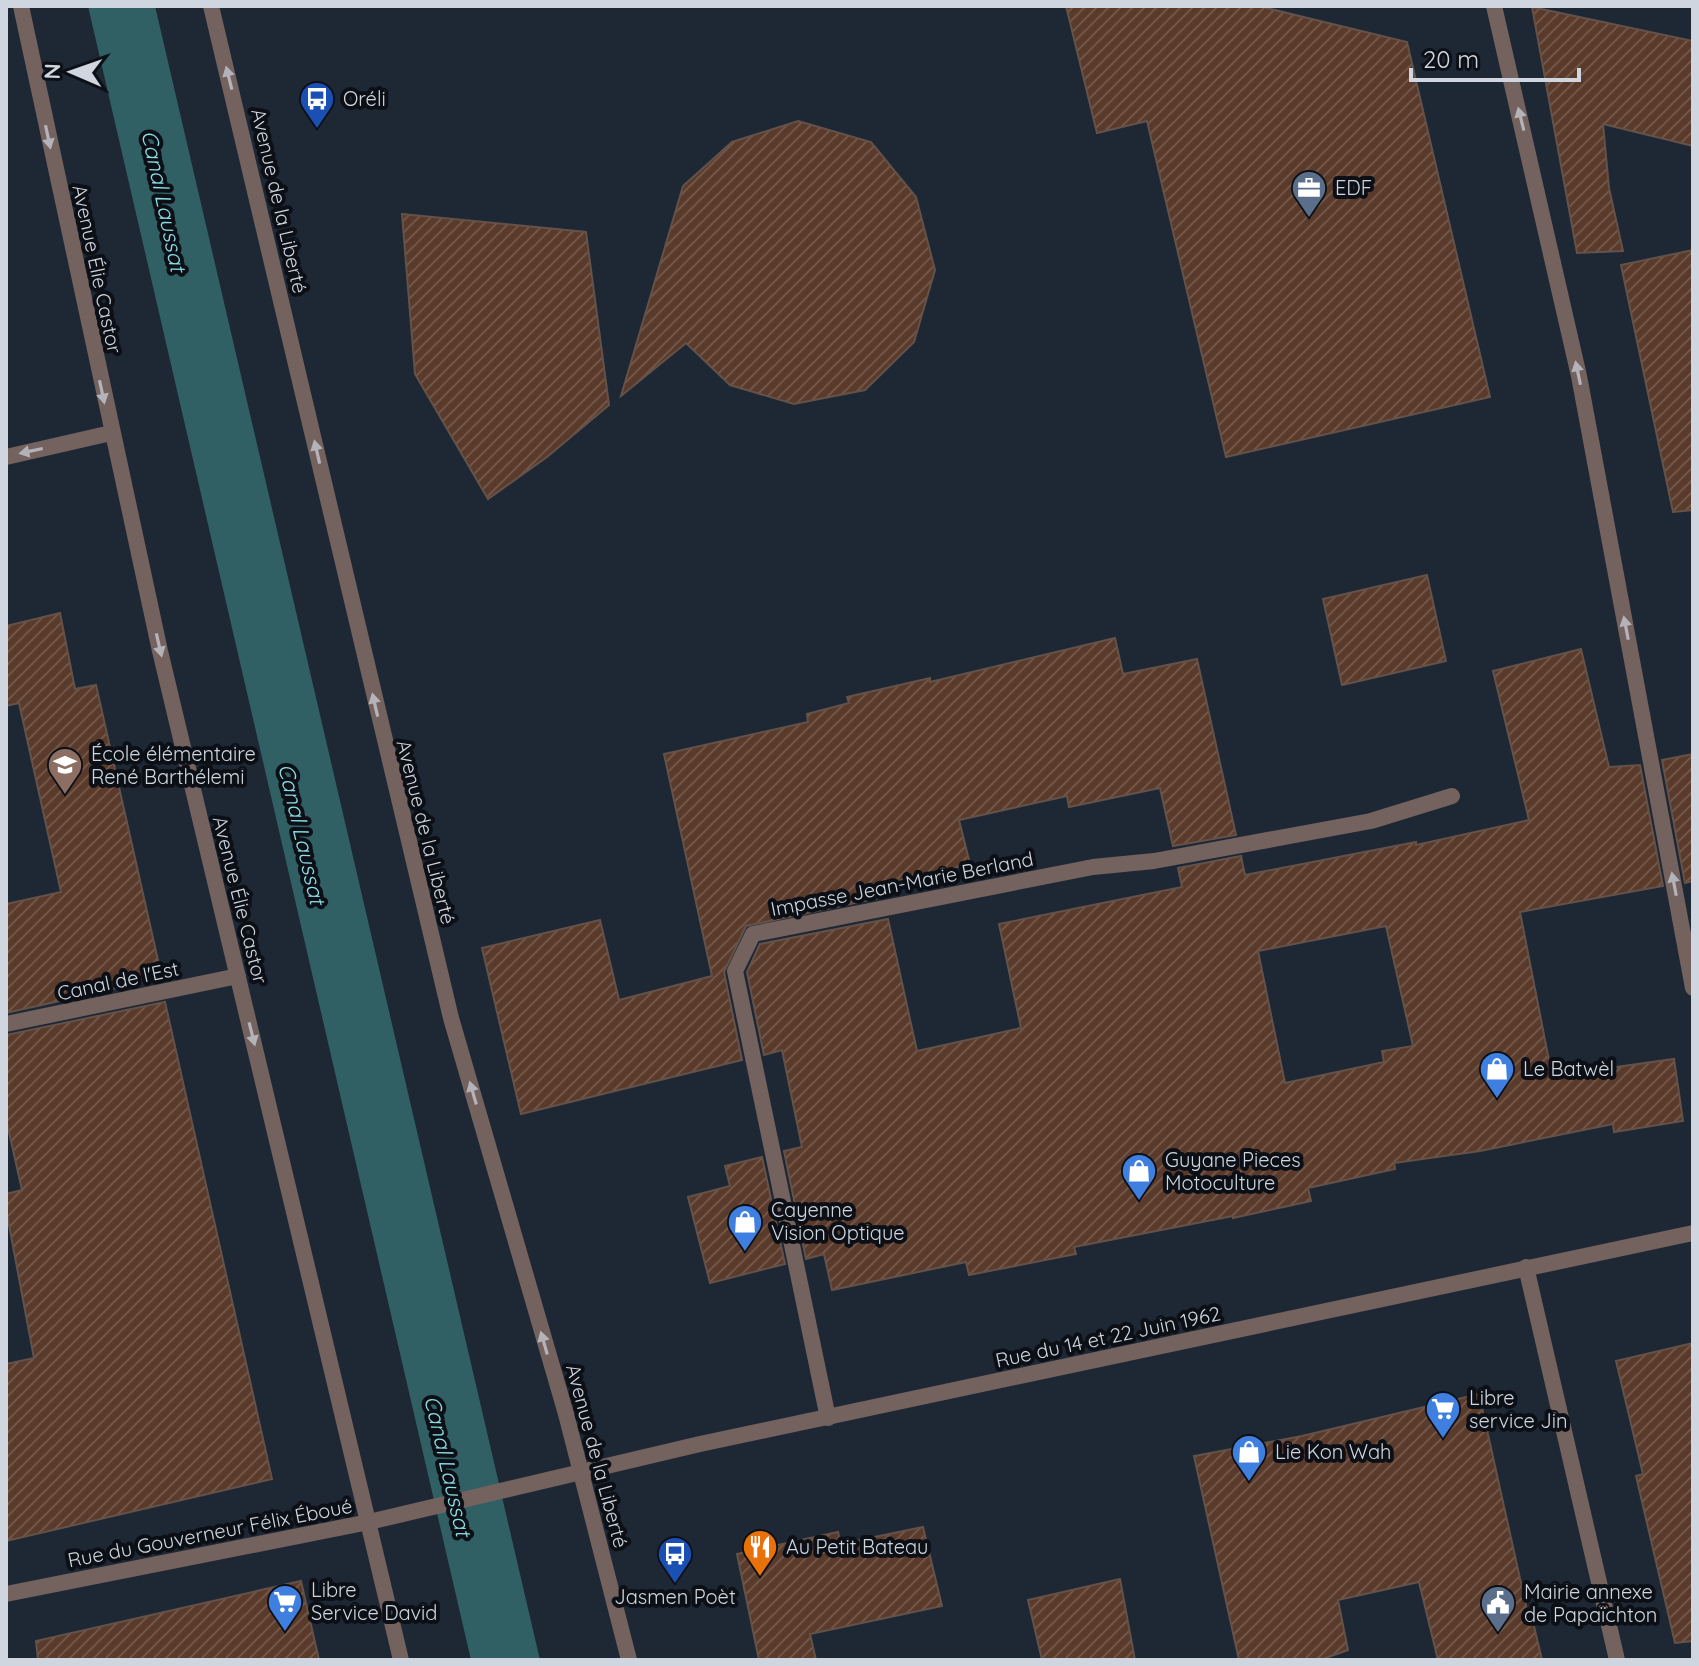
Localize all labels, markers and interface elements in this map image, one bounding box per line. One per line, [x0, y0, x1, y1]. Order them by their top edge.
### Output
north arrow [32, 32, 112, 112]
scale bar [1411, 32, 1579, 82]
text: 20 m [1423, 44, 1479, 74]
text: N [38, 63, 66, 80]
one-way arrow [222, 65, 235, 90]
bus stop icon: Oréli [298, 80, 336, 130]
place label: Oréli [343, 86, 386, 111]
street label: Avenue de la Liberté [246, 106, 313, 296]
one-way arrow [1514, 106, 1526, 131]
one-way arrow [43, 125, 55, 150]
water label: Canal Laussat [135, 128, 193, 277]
office icon: EDF [1290, 169, 1328, 219]
place label: EDF [1335, 175, 1372, 200]
street label: Avenue Élie Castor [67, 182, 128, 356]
one-way arrow [1571, 360, 1584, 385]
one-way arrow [96, 379, 109, 404]
one-way arrow [310, 439, 323, 464]
one-way arrow [18, 446, 43, 458]
one-way arrow [1619, 615, 1631, 640]
one-way arrow [153, 633, 165, 658]
one-way arrow [368, 692, 381, 717]
street label: Avenue de la Liberté [392, 737, 461, 927]
place label: École élémentaire René Barthélemi [91, 741, 256, 789]
school or university icon: École élémentaire René Barthélemi [46, 746, 84, 796]
water label: Canal Laussat [272, 761, 332, 910]
street label: Avenue Élie Castor [208, 813, 273, 987]
street label: Impasse Jean-Marie Berland [768, 846, 1035, 921]
one-way arrow [1667, 871, 1679, 896]
street label: Canal de l'Est [55, 955, 181, 1006]
one-way arrow [246, 1022, 259, 1047]
shop icon: Le Batwèl [1478, 1050, 1516, 1100]
place label: Le Batwèl [1523, 1056, 1614, 1081]
one-way arrow [466, 1080, 478, 1105]
place label: Guyane Pieces Motoculture [1165, 1147, 1301, 1195]
shop icon: Guyane Pieces Motoculture [1120, 1152, 1158, 1202]
place label: Cayenne Vision Optique [771, 1197, 905, 1245]
shop icon: Cayenne Vision Optique [726, 1203, 764, 1253]
street label: Rue du 14 et 22 Juin 1962 [993, 1300, 1223, 1373]
one-way arrow [537, 1330, 550, 1354]
street label: Avenue de la Liberté [561, 1361, 634, 1550]
place label: Libre service Jin [1469, 1385, 1568, 1433]
supermarket icon: Libre service Jin [1424, 1390, 1462, 1440]
water label: Canal Laussat [418, 1393, 478, 1542]
shop icon: Lie Kon Wah [1230, 1433, 1268, 1483]
place label: Lie Kon Wah [1275, 1439, 1391, 1464]
street label: Rue du Gouverneur Félix Éboué [65, 1493, 354, 1572]
restaurant icon: Au Petit Bateau [741, 1528, 779, 1578]
place label: Au Petit Bateau [786, 1534, 928, 1559]
bus stop icon: Jasmen Poèt [656, 1535, 694, 1585]
place label: Libre Service David [311, 1577, 437, 1625]
place label: Mairie annexe de Papaïchton [1524, 1579, 1657, 1627]
supermarket icon: Libre Service David [266, 1583, 304, 1633]
place label: Jasmen Poèt [614, 1584, 736, 1609]
public building icon: Mairie annexe de Papaïchton [1479, 1584, 1517, 1634]

